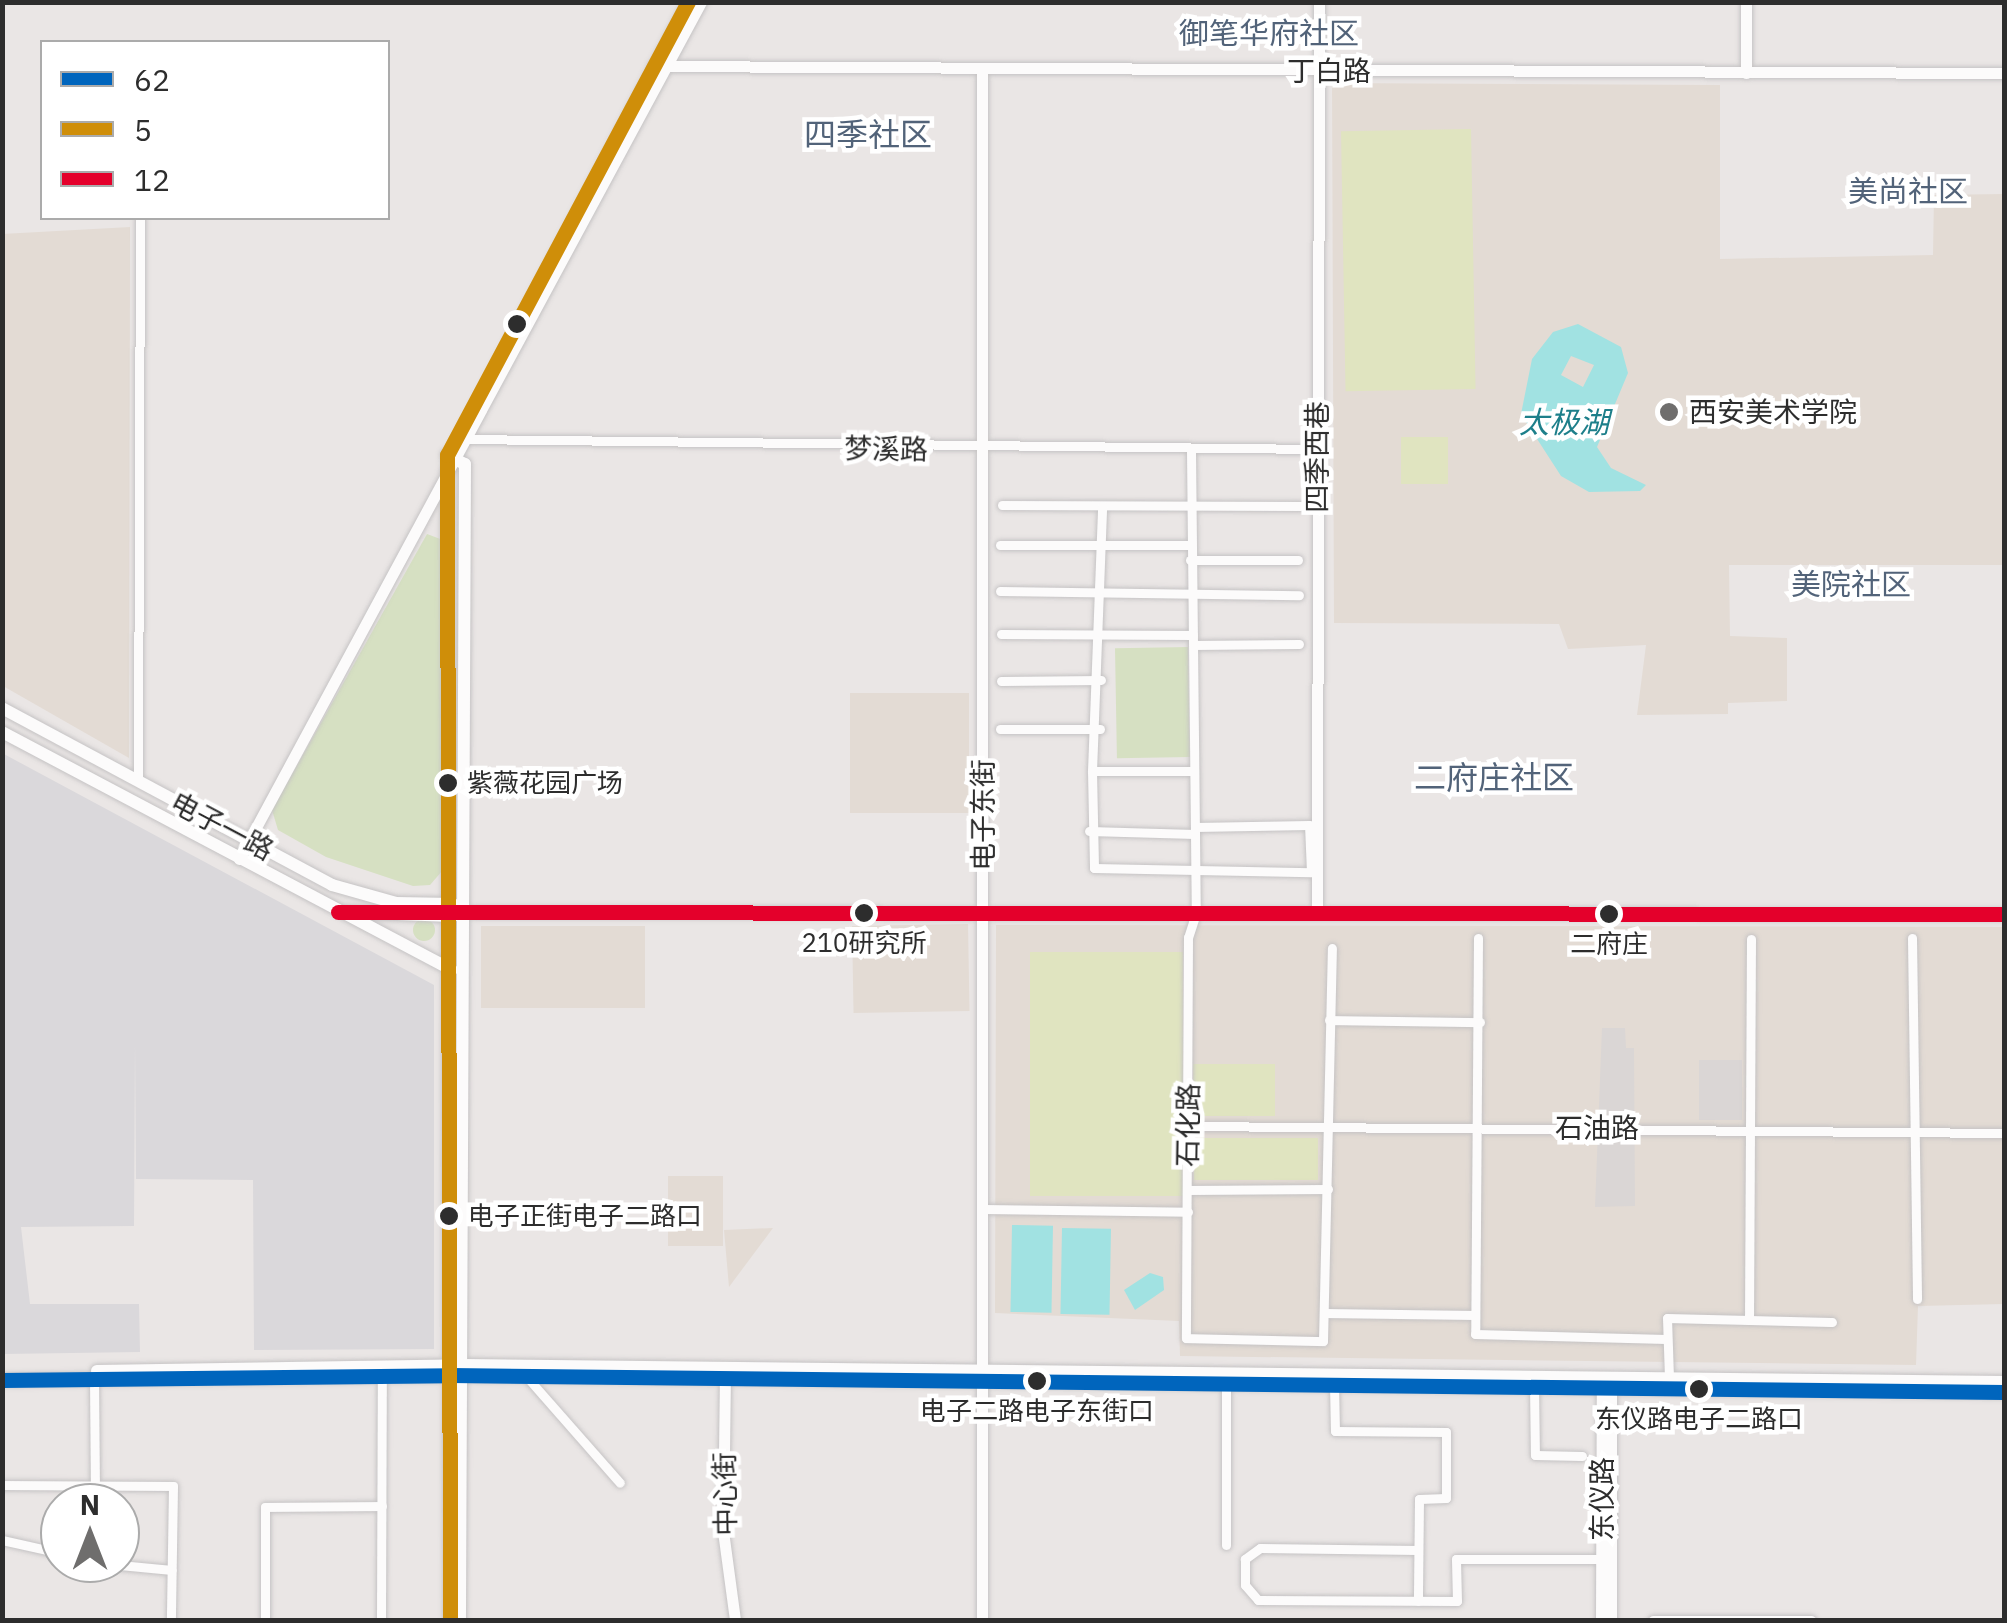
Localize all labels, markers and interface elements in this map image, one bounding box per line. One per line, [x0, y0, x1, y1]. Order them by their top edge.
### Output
district label: 御笔华府社区 [1179, 15, 1359, 51]
legend [40, 40, 390, 220]
street label: 丁白路 [1287, 54, 1371, 88]
text: 62 [134, 60, 170, 99]
text: 5 [134, 110, 152, 149]
district label: 四季社区 [804, 115, 932, 153]
text: 12 [134, 160, 170, 199]
district label: 美尚社区 [1848, 173, 1968, 209]
unlabelled marker [507, 314, 527, 334]
place label: 西安美术学院 [1689, 395, 1857, 429]
street label: 四季西巷 [1300, 401, 1334, 513]
marker: 西安美术学院 [1658, 401, 1680, 423]
water label: 太极湖 [1519, 404, 1609, 440]
street label: 梦溪路 [844, 431, 928, 467]
district label: 美院社区 [1791, 566, 1911, 602]
district label: 二府庄社区 [1414, 758, 1574, 796]
street label: 电子东街 [966, 759, 1000, 871]
place label: 紫薇花园广场 [467, 767, 623, 799]
marker: 紫薇花园广场 [438, 773, 458, 793]
street label: 电子一路 [165, 785, 279, 867]
marker: 210研究所 [854, 903, 874, 923]
marker: 二府庄 [1599, 904, 1619, 924]
place label: 210研究所 [802, 927, 926, 959]
place label: 二府庄 [1570, 928, 1648, 960]
street label: 石化路 [1170, 1083, 1206, 1167]
street label: 石油路 [1555, 1111, 1639, 1145]
place label: 电子正街电子二路口 [468, 1200, 702, 1232]
marker: 电子正街电子二路口 [439, 1206, 459, 1226]
marker: 电子二路电子东街口 [1027, 1371, 1047, 1391]
marker: 东仪路电子二路口 [1689, 1379, 1709, 1399]
place label: 电子二路电子东街口 [920, 1395, 1154, 1427]
place label: 东仪路电子二路口 [1595, 1403, 1803, 1435]
street label: 中心街 [707, 1452, 743, 1536]
street label: 东仪路 [1585, 1457, 1619, 1541]
north arrow [40, 1483, 140, 1583]
text: N [80, 1486, 100, 1523]

